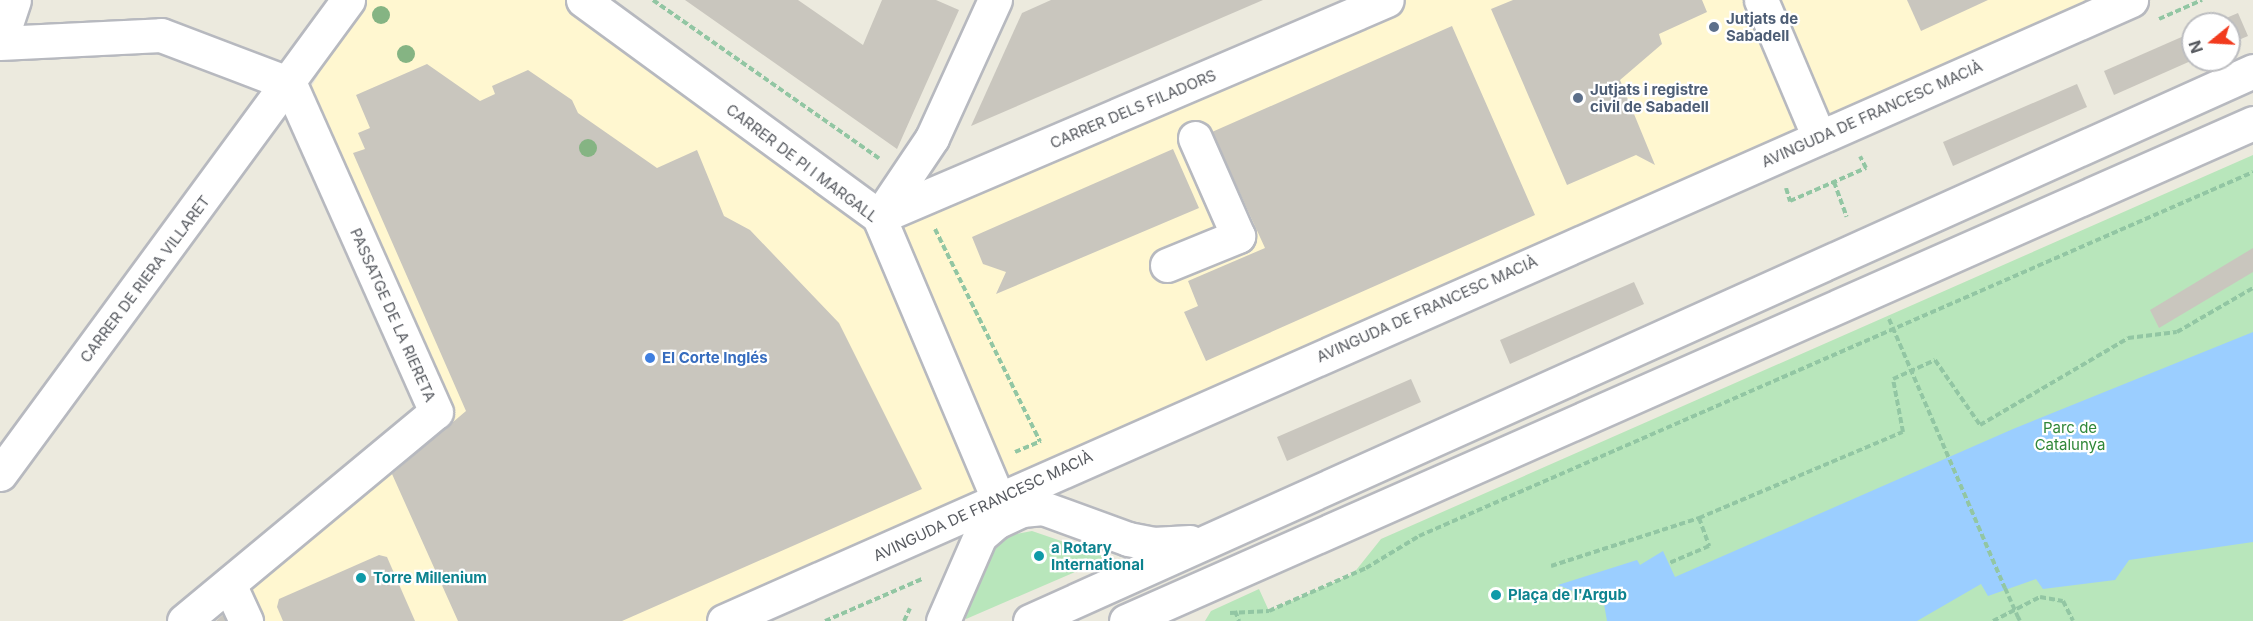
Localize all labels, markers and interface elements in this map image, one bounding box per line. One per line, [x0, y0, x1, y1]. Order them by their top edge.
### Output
place label: Jutjats de Sabadell [1726, 9, 1798, 44]
north arrow [2181, 12, 2241, 72]
marker: Jutjats de Sabadell [1707, 20, 1721, 34]
text: N [2184, 38, 2207, 56]
street label: AVINGUDA DE FRANCESC MACIÀ [1759, 57, 1985, 171]
street label: CARRER DELS FILADORS [1047, 66, 1219, 152]
place label: Jutjats i registre civil de Sabadell [1590, 80, 1709, 115]
marker: Jutjats i registre civil de Sabadell [1571, 91, 1585, 105]
street label: CARRER DE PI I MARGALL [723, 100, 881, 226]
street label: CARRER DE RIERA VILLARET [76, 192, 214, 366]
street label: PASSATGE DE LA RIERETA [347, 225, 439, 405]
street label: AVINGUDA DE FRANCESC MACIÀ [1314, 252, 1540, 366]
place label: El Corte Inglés [662, 349, 768, 367]
marker: El Corte Inglés [643, 351, 657, 365]
park label: Parc de Catalunya [2035, 418, 2105, 453]
street label: AVINGUDA DE FRANCESC MACIÀ [870, 447, 1096, 565]
place label: a Rotary International [1051, 538, 1144, 573]
marker: a Rotary International [1032, 549, 1046, 563]
place label: Torre Millenium [373, 569, 487, 587]
marker: Torre Millenium [354, 571, 368, 585]
place label: Plaça de l'Argub [1508, 586, 1627, 604]
marker: Plaça de l'Argub [1489, 588, 1503, 602]

